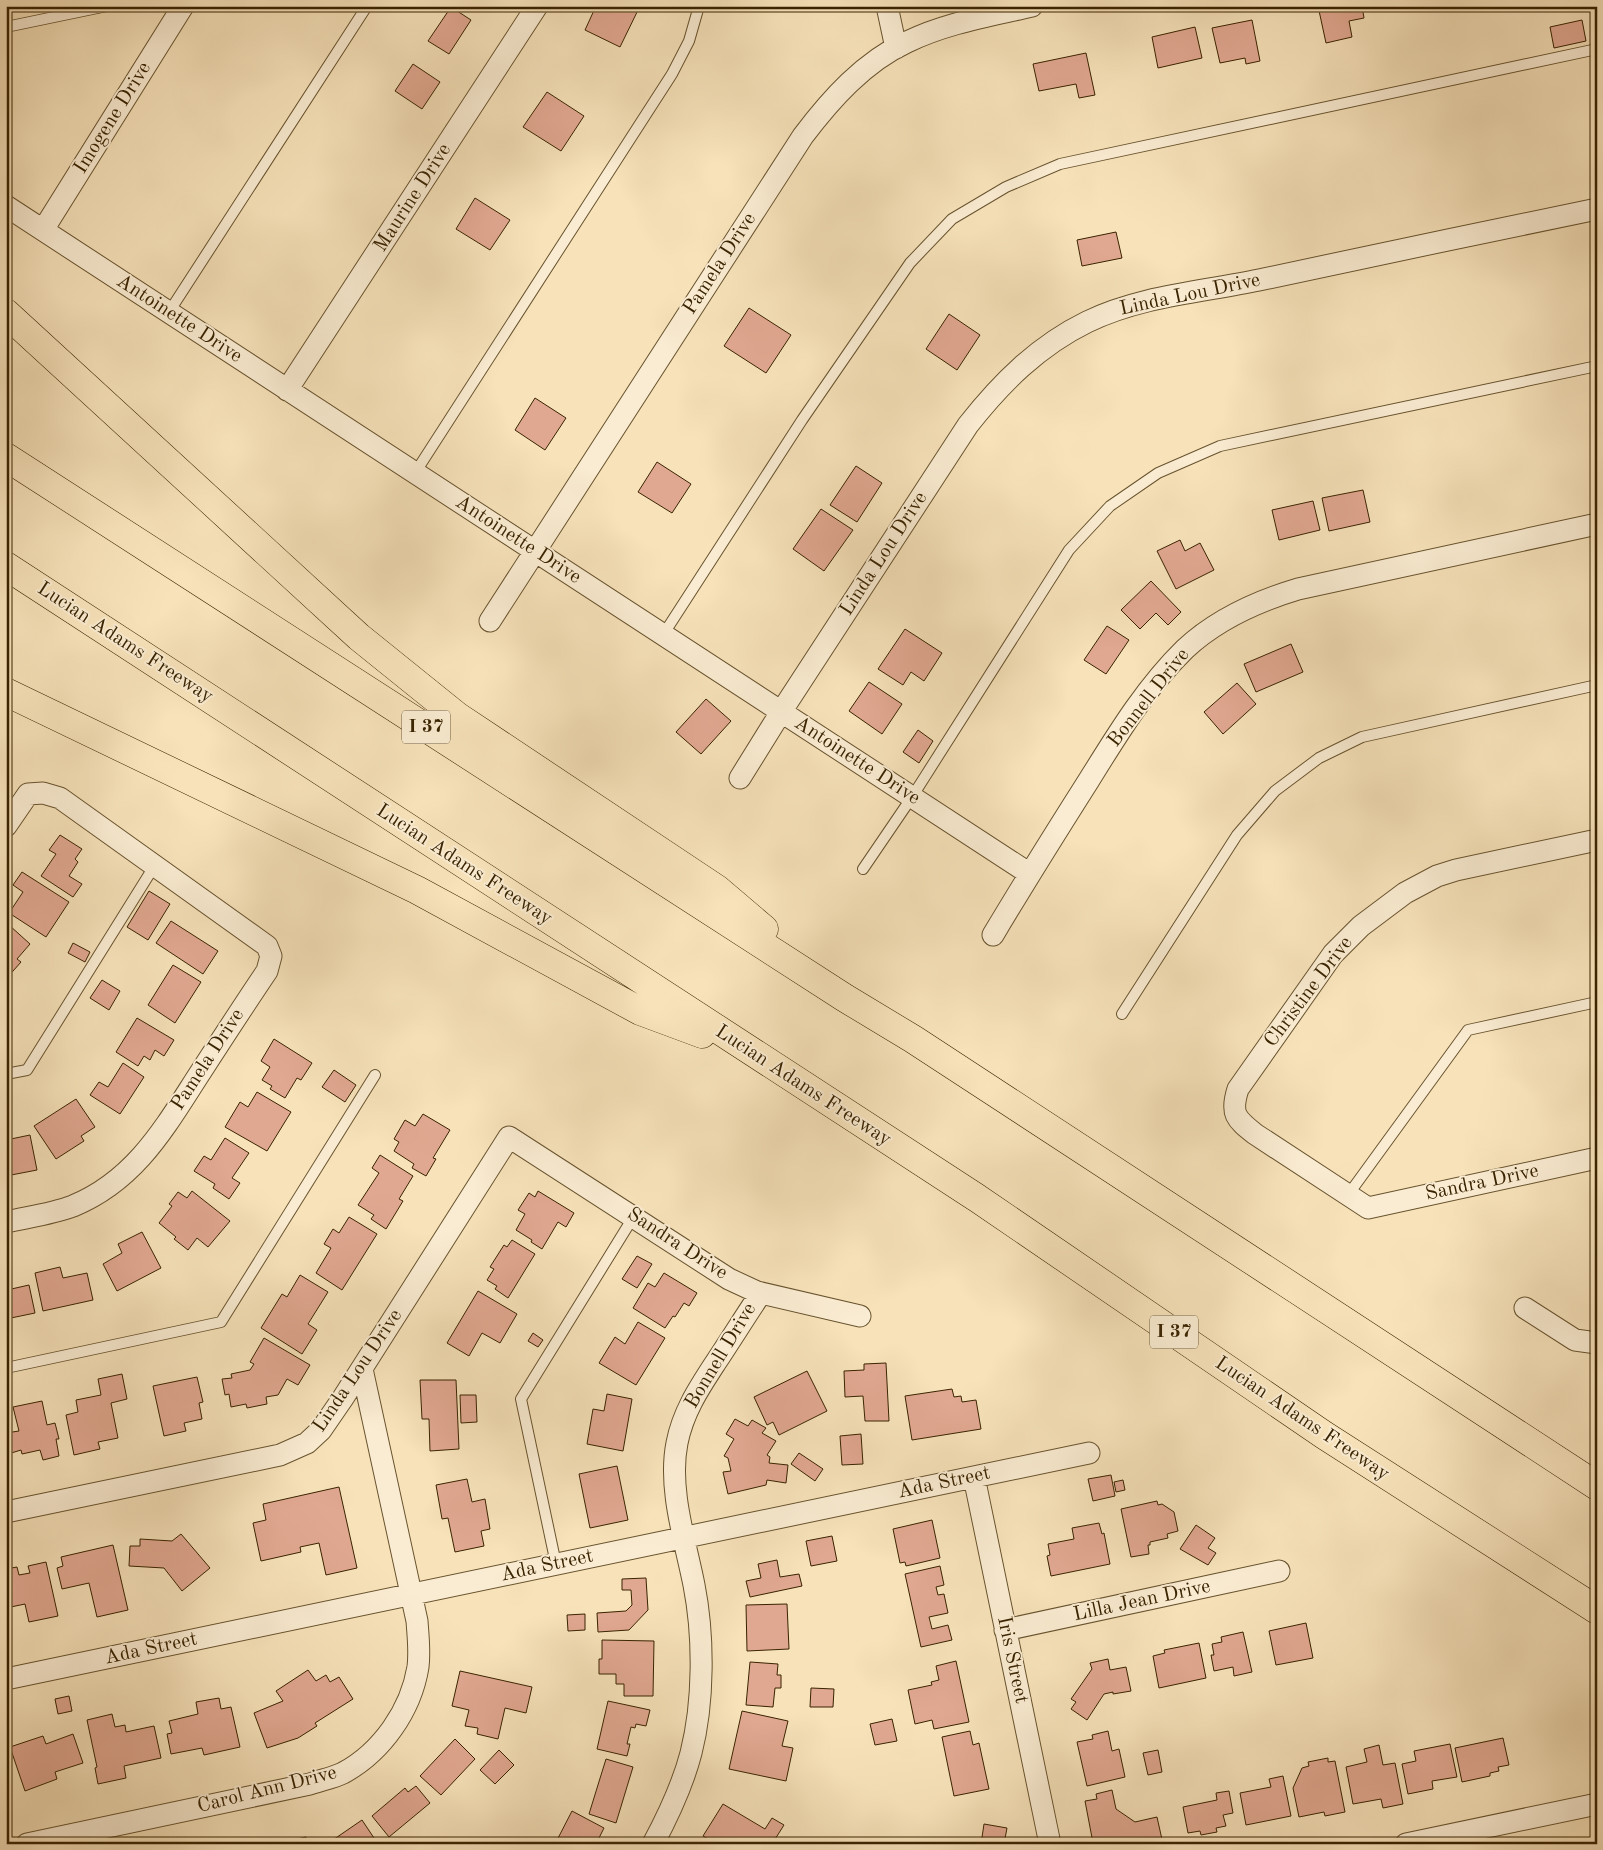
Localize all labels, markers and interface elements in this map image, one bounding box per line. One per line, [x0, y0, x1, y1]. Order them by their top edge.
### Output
street label: Imogene Drive [71, 59, 155, 177]
street label: Maurine Drive [371, 140, 455, 256]
street label: Pamela Drive [680, 210, 760, 318]
street label: Linda Lou Drive [1118, 270, 1262, 320]
street label: Antoinette Drive [113, 271, 245, 367]
street label: Linda Lou Drive [837, 489, 931, 619]
street label: Antoinette Drive [452, 492, 584, 588]
street label: Lucian Adams Freeway [33, 579, 217, 708]
street label: Bonnell Drive [1104, 645, 1194, 751]
road number: I 37 [402, 710, 450, 744]
street label: Antoinette Drive [791, 713, 923, 809]
street label: Lucian Adams Freeway [372, 801, 556, 930]
street label: Christine Drive [1261, 933, 1357, 1051]
street label: Pamela Drive [168, 1006, 248, 1114]
street label: Lucian Adams Freeway [711, 1022, 895, 1151]
street label: Sandra Drive [1424, 1161, 1540, 1205]
street label: Sandra Drive [623, 1204, 731, 1284]
street label: Bonnell Drive [682, 1300, 760, 1412]
street label: Linda Lou Drive [310, 1306, 406, 1436]
road number: I 37 [1150, 1315, 1198, 1348]
street label: Lucian Adams Freeway [1211, 1353, 1393, 1485]
street label: Ada Street [896, 1463, 992, 1503]
street label: Ada Street [499, 1546, 595, 1586]
street label: Lilla Jean Drive [1072, 1577, 1212, 1625]
street label: Iris Street [993, 1615, 1031, 1705]
street label: Ada Street [103, 1629, 199, 1669]
street label: Carol Ann Drive [195, 1763, 339, 1817]

